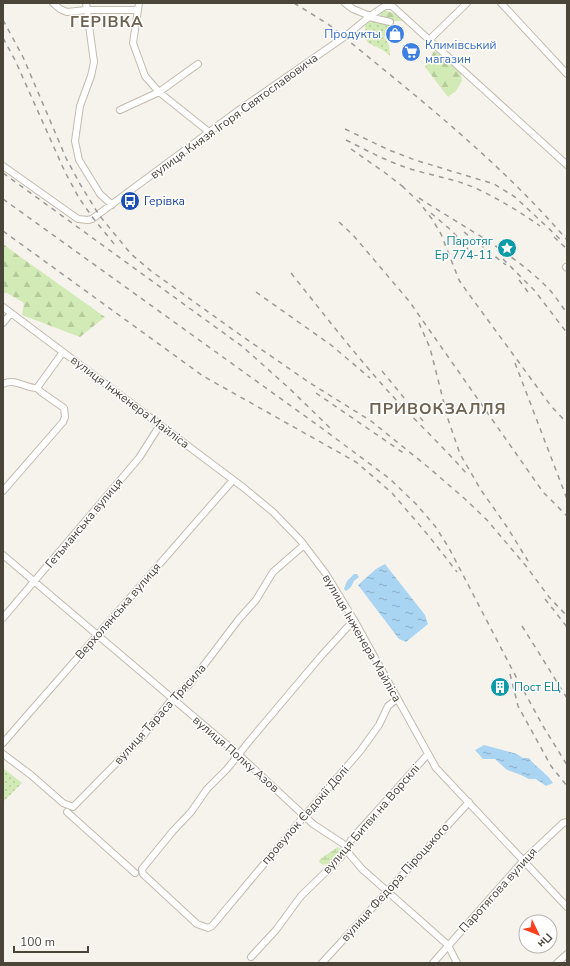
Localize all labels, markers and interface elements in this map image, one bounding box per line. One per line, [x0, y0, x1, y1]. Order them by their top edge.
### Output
district label: ГЕРІВКА [70, 11, 144, 33]
shop icon: Продукты [384, 23, 406, 45]
place label: Продукты [324, 26, 381, 42]
place label: Климівський магазин [425, 37, 496, 67]
supermarket icon: Климівський магазин [400, 41, 422, 63]
street label: вулиця Князя Ігоря Святославовича [147, 50, 321, 182]
bus stop icon: Герівка [119, 190, 141, 212]
place label: Герівка [144, 193, 185, 209]
place label: Паротяг Ер 774-11 [435, 233, 494, 263]
place icon: Паротяг Ер 774-11 [496, 237, 518, 259]
street label: вулиця Інженера Майліса [67, 352, 193, 452]
district label: ПРИВОКЗАЛЛЯ [369, 398, 507, 420]
street label: Гетьманська вулиця [42, 475, 126, 571]
street label: Верхолянська вулиця [72, 559, 164, 663]
street label: вулиця Інженера Майліса [319, 571, 405, 705]
street label: вулиця Тараса Трясила [110, 660, 210, 768]
building icon: Пост ЕЦ [489, 676, 511, 698]
place label: Пост ЕЦ [514, 679, 561, 695]
street label: вулиця Полку Азов [189, 712, 283, 796]
street label: вулиця Битви на Ворсклі [319, 761, 423, 877]
street label: провулок Євдокії Долі [258, 762, 352, 868]
street label: вулиця Федора Піроцького [337, 819, 453, 945]
street label: Паротягова вулиця [455, 844, 541, 936]
north arrow [518, 914, 558, 954]
scale bar [14, 928, 88, 954]
text: Пн [534, 930, 556, 951]
text: 100 m [20, 934, 55, 950]

